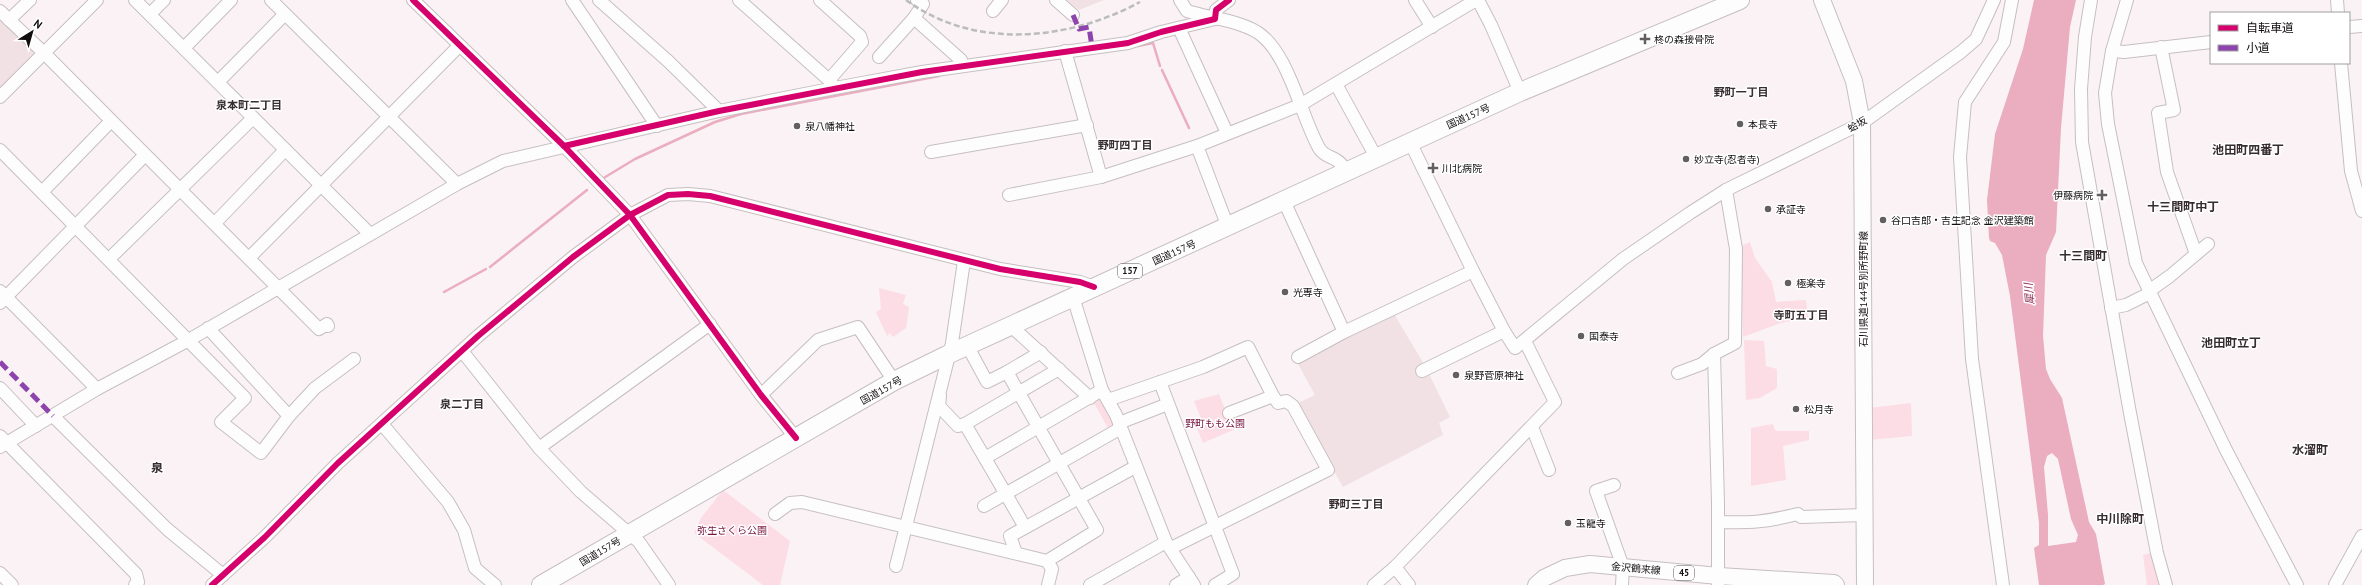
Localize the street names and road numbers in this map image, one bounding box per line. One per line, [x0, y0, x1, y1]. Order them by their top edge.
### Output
street label: 国道157号 [1444, 101, 1492, 132]
street label: 蛤坂 [1845, 114, 1869, 135]
street label: 石川県道144号別所野町線 [1857, 231, 1870, 347]
street label: 国道157号 [1150, 237, 1198, 268]
road number: 157 [1118, 264, 1142, 278]
street label: 国道157号 [858, 374, 905, 407]
street label: 国道157号 [577, 534, 623, 569]
street label: 金沢鶴来線 [1610, 560, 1661, 577]
road number: 45 [1674, 566, 1694, 580]

